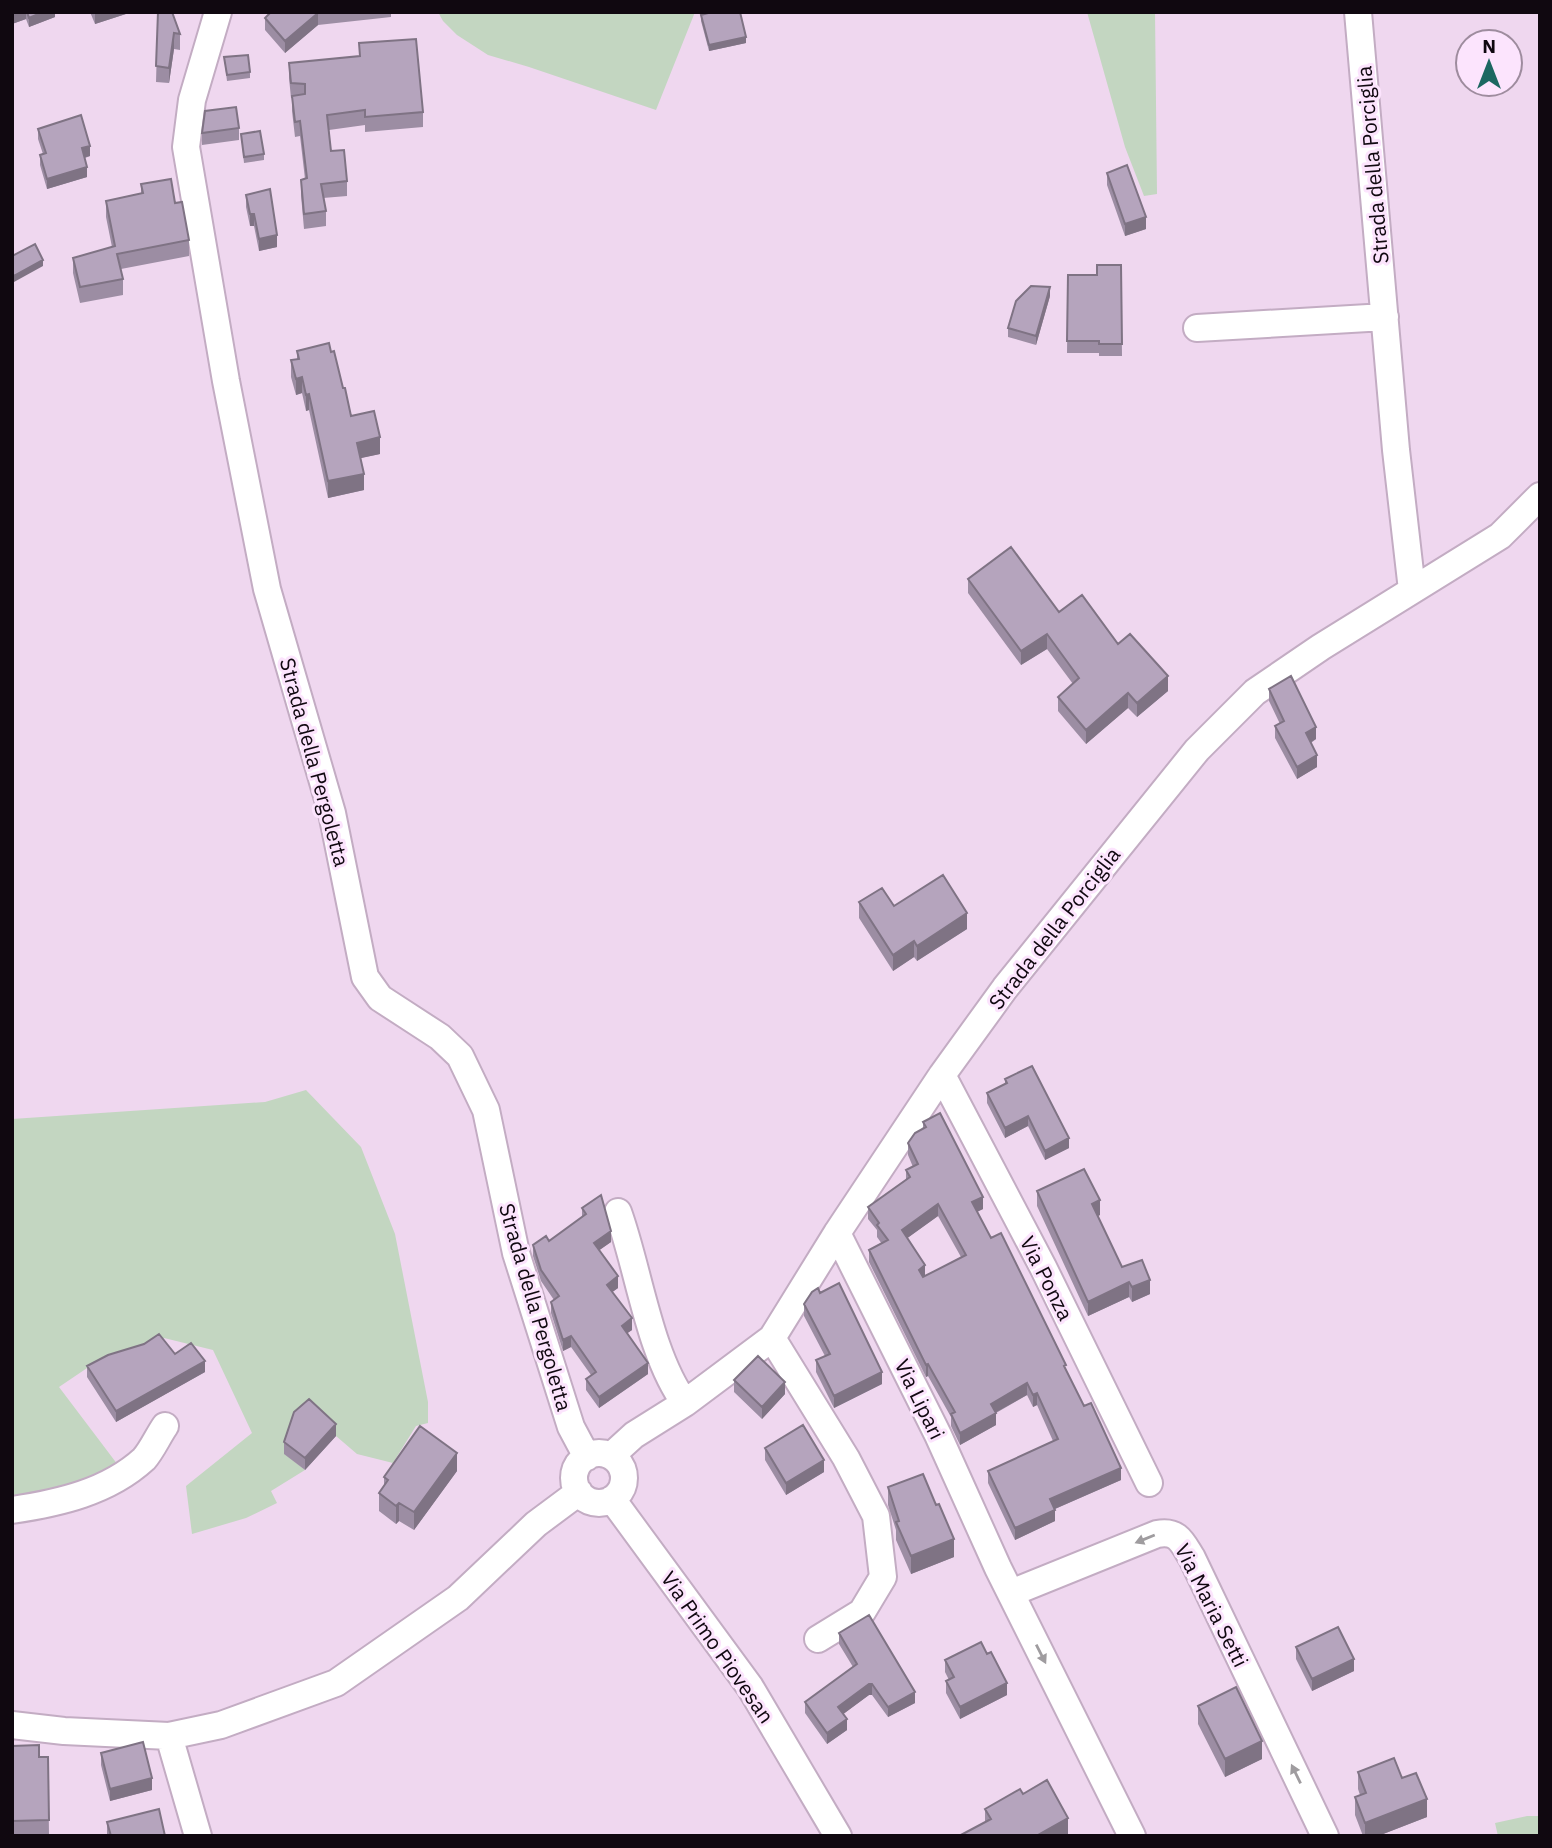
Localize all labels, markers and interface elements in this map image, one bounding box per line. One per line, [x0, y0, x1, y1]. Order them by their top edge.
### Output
north arrow [1454, 28, 1524, 98]
text: N [1482, 34, 1496, 58]
street label: Strada della Porciglia [1349, 65, 1395, 265]
street label: Strada della Pergoletta [274, 655, 356, 869]
street label: Strada della Porciglia [982, 841, 1126, 1015]
street label: Strada della Pergoletta [493, 1200, 579, 1414]
street label: Via Ponza [1014, 1231, 1080, 1325]
street label: Via Lipari [888, 1354, 952, 1444]
one-way arrow [1134, 1534, 1155, 1545]
street label: Via Maria Setti [1169, 1538, 1255, 1672]
street label: Via Primo Piovesan [655, 1566, 781, 1728]
one-way arrow [1036, 1644, 1047, 1664]
one-way arrow [1291, 1764, 1302, 1784]

